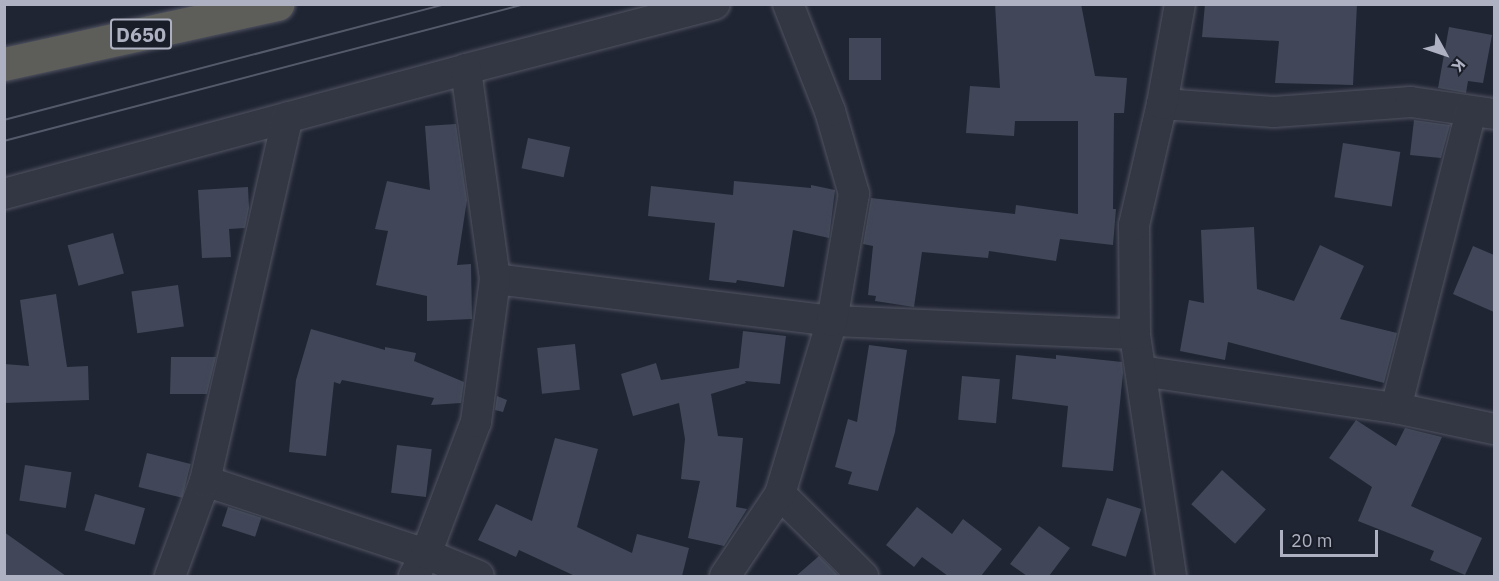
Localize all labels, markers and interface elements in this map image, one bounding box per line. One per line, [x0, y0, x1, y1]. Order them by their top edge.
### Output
road number: D650 [110, 17, 172, 51]
north arrow [1415, 24, 1475, 84]
text: K [1448, 55, 1470, 76]
scale bar [1283, 518, 1380, 556]
text: 20 m [1291, 529, 1333, 552]

